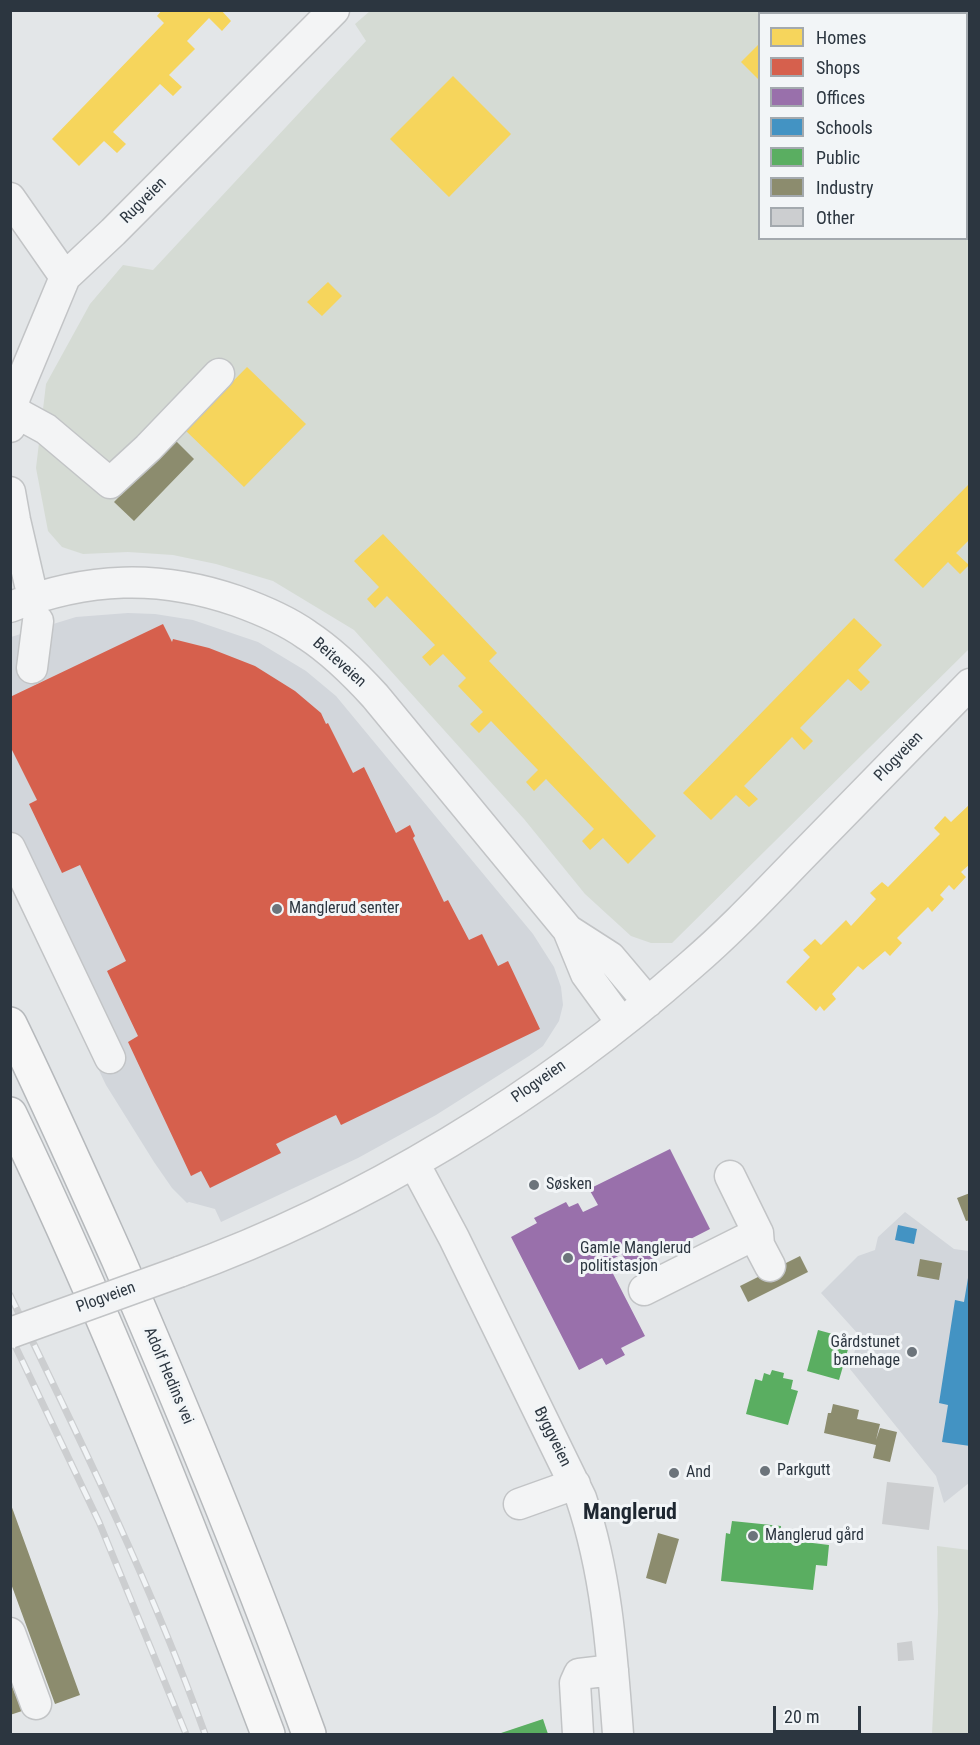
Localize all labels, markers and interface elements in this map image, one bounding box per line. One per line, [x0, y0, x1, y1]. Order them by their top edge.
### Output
legend [758, 12, 968, 240]
text: Homes [816, 27, 866, 48]
text: Shops [816, 57, 860, 78]
text: Offices [816, 87, 865, 108]
text: Schools [816, 117, 873, 138]
text: Public [816, 147, 860, 168]
street label: Rugveien [117, 174, 171, 228]
text: Industry [816, 177, 874, 198]
text: Other [816, 207, 855, 228]
street label: Beiteveien [308, 634, 370, 692]
street label: Plogveien [871, 728, 927, 786]
place label: Manglerud senter [289, 899, 399, 919]
marker: Manglerud senter [270, 902, 284, 916]
street label: Plogveien [508, 1056, 570, 1108]
place label: Søsken [546, 1175, 592, 1195]
marker: Søsken [527, 1178, 541, 1192]
place label: Gamle Manglerud politistasjon [580, 1239, 691, 1277]
marker: Gamle Manglerud politistasjon [561, 1251, 575, 1265]
street label: Plogveien [74, 1278, 138, 1318]
street label: Adolf Hedins vei [139, 1325, 197, 1427]
place label: Gårdstunet barnehage [830, 1333, 900, 1371]
marker: Gårdstunet barnehage [905, 1345, 919, 1359]
street label: Byggveien [529, 1404, 575, 1470]
place label: Parkgutt [777, 1461, 830, 1481]
place label: And [686, 1463, 711, 1483]
marker: Parkgutt [758, 1464, 772, 1478]
marker: And [667, 1466, 681, 1480]
district label: Manglerud [583, 1500, 677, 1526]
place label: Manglerud gård [765, 1526, 864, 1546]
marker: Manglerud gård [746, 1529, 760, 1543]
scale bar [776, 1694, 864, 1732]
text: 20 m [784, 1706, 819, 1727]

